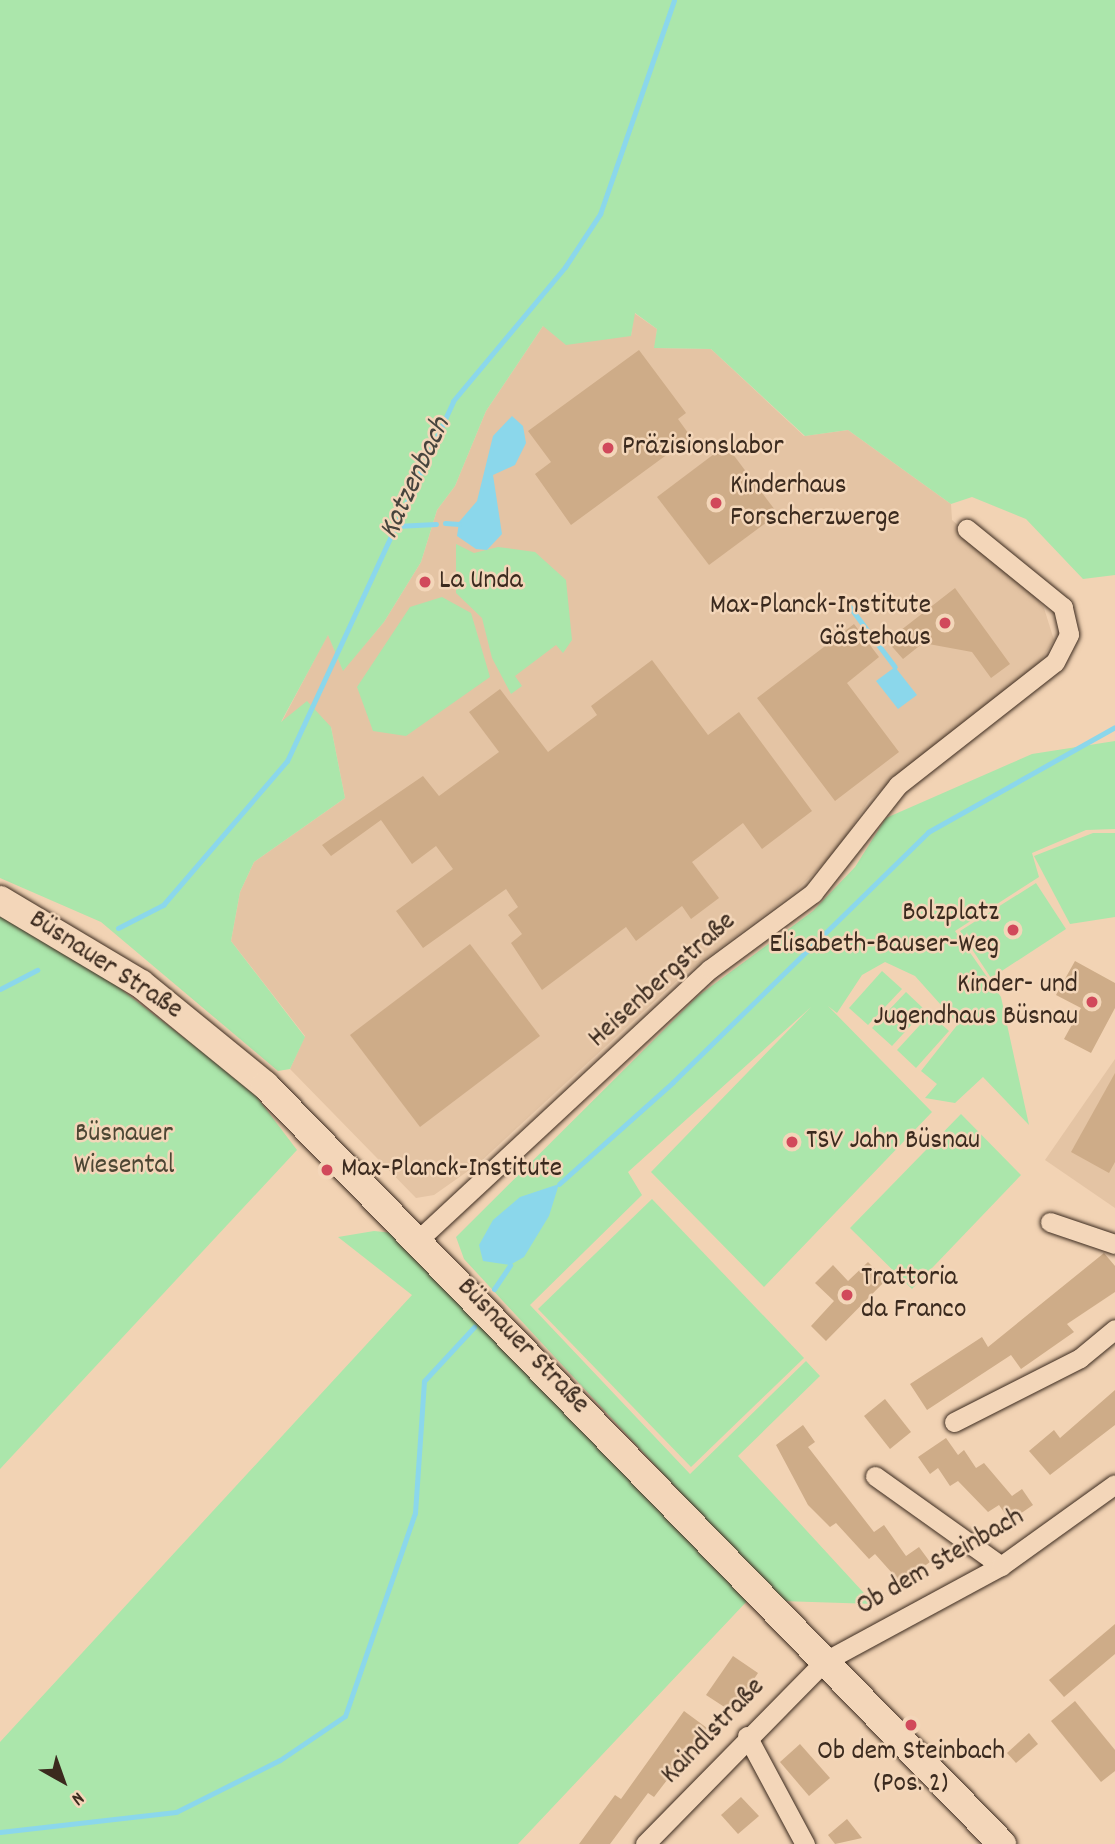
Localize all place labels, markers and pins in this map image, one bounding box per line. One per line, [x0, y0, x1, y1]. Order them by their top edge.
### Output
place label: Präzisionslabor [622, 431, 784, 465]
marker: Präzisionslabor [600, 440, 616, 456]
place label: Kinderhaus Forscherzwerge [730, 470, 900, 536]
marker: Kinderhaus Forscherzwerge [708, 495, 724, 511]
place label: La Unda [439, 565, 523, 599]
marker: La Unda [417, 574, 433, 590]
place label: Max-Planck-Institute Gästehaus [710, 590, 931, 656]
marker: Max-Planck-Institute Gästehaus [937, 615, 953, 631]
place label: Bolzplatz Elisabeth-Bauser-Weg [769, 897, 999, 963]
marker: Bolzplatz Elisabeth-Bauser-Weg [1005, 922, 1021, 938]
place label: Kinder- und Jugendhaus Büsnau [874, 969, 1078, 1035]
marker: Kinder- und Jugendhaus Büsnau [1084, 994, 1100, 1010]
place label: TSV Jahn Büsnau [806, 1125, 980, 1159]
marker: TSV Jahn Büsnau [784, 1134, 800, 1150]
place label: Max-Planck-Institute [341, 1153, 562, 1187]
marker: Max-Planck-Institute [319, 1162, 335, 1178]
place label: Trattoria da Franco [861, 1262, 966, 1328]
marker: Trattoria da Franco [839, 1287, 855, 1303]
marker: Ob dem Steinbach (Pos. 2) [903, 1717, 919, 1733]
place label: Ob dem Steinbach (Pos. 2) [817, 1736, 1005, 1802]

